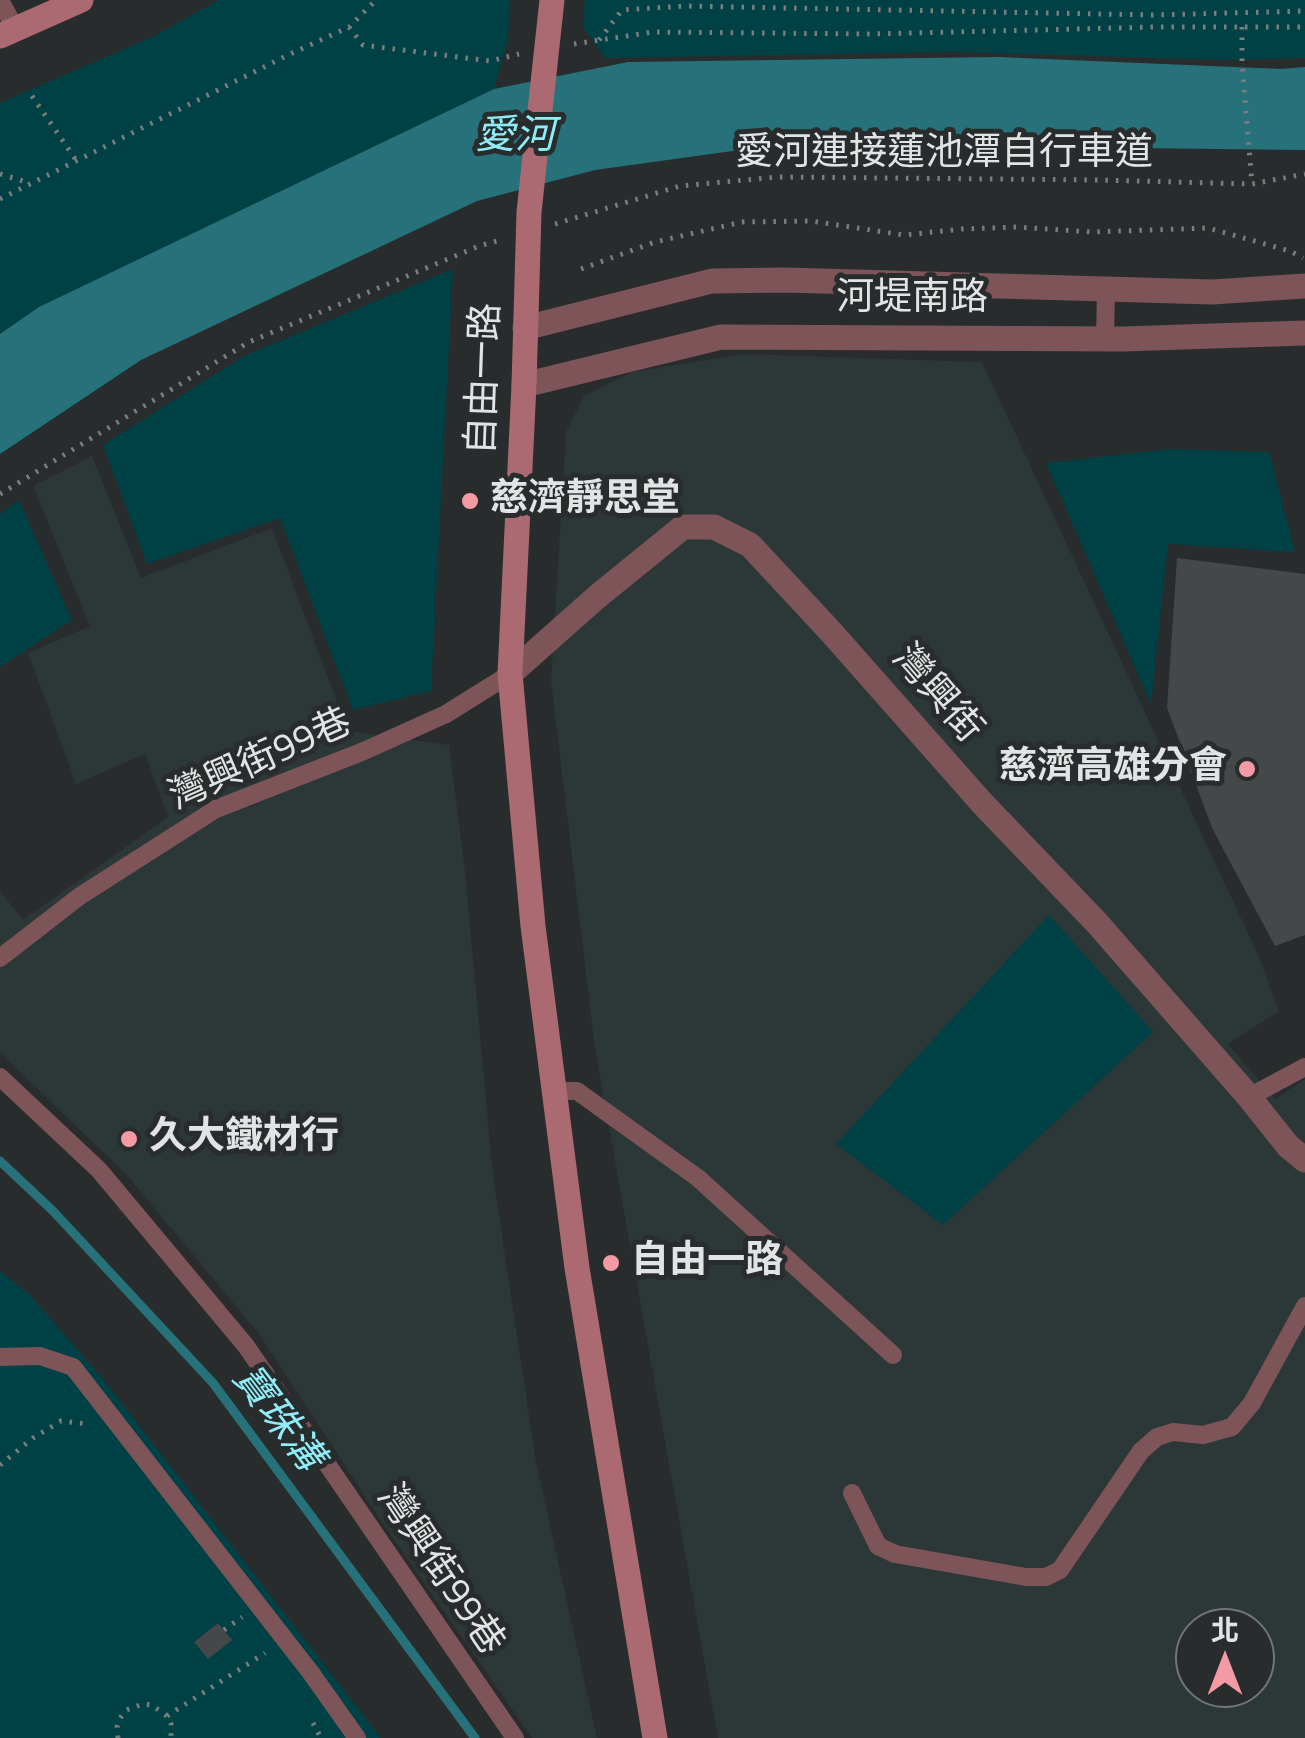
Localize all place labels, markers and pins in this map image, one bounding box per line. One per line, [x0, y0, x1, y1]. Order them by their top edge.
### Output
place label: 慈濟靜思堂 [490, 478, 680, 524]
marker: 慈濟靜思堂 [459, 490, 481, 512]
place label: 慈濟高雄分會 [999, 746, 1227, 792]
marker: 慈濟高雄分會 [1236, 758, 1258, 780]
place label: 久大鐵材行 [149, 1116, 339, 1162]
marker: 久大鐵材行 [118, 1128, 140, 1150]
place label: 自由一路 [631, 1240, 783, 1286]
marker: 自由一路 [600, 1252, 622, 1274]

